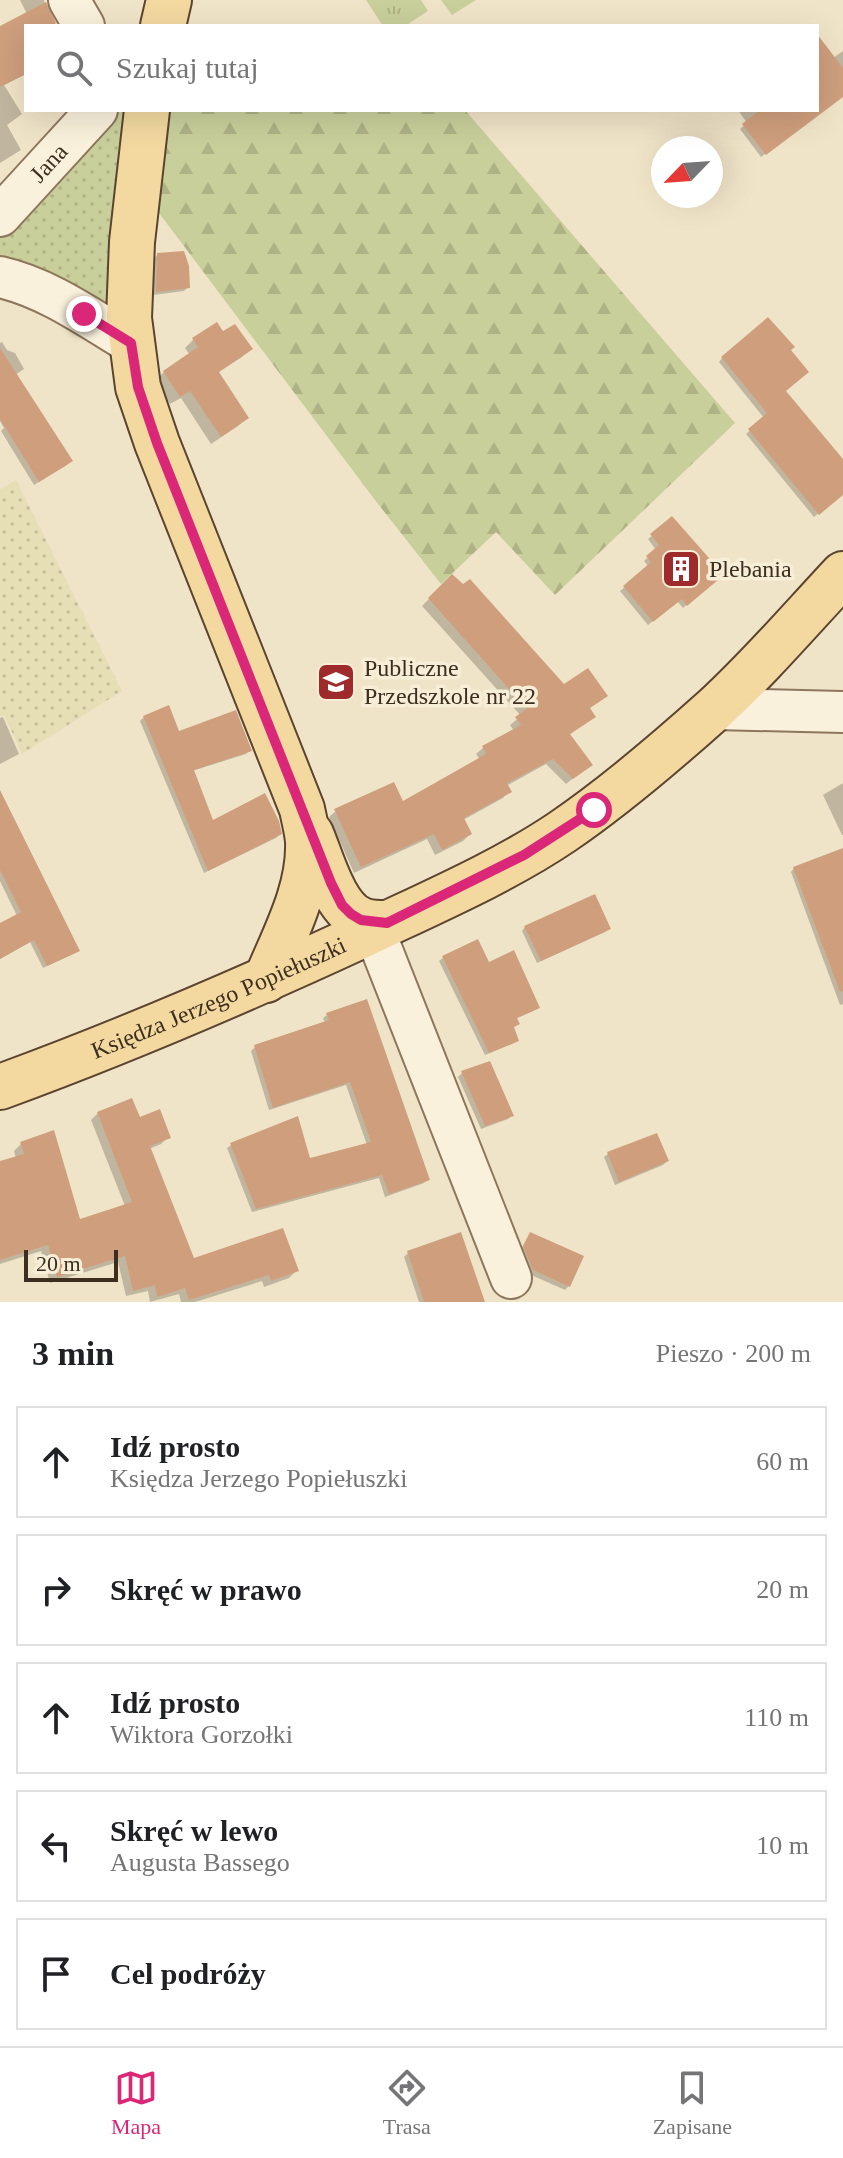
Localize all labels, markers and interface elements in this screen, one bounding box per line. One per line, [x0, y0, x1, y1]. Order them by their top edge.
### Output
search box [24, 24, 819, 112]
icon: search [52, 46, 96, 90]
text: Szukaj tutaj [116, 51, 258, 84]
north arrow [651, 136, 723, 208]
street label: Jana [25, 138, 73, 187]
route end [66, 296, 102, 332]
building icon: Plebania [660, 548, 702, 590]
place label: Plebania [709, 556, 792, 582]
place label: Publiczne Przedszkole nr 22 [364, 655, 536, 709]
school or university icon: Publiczne Przedszkole nr 22 [315, 661, 357, 703]
route start [576, 792, 612, 828]
street label: Księdza Jerzego Popiełuszki [87, 932, 350, 1064]
scale bar [24, 1246, 118, 1282]
text: 20 m [36, 1251, 81, 1276]
text: 3 min [32, 1335, 114, 1372]
text: Pieszo · 200 m [656, 1339, 811, 1368]
text: Idź prosto [110, 1430, 240, 1463]
icon: ahead [34, 1440, 78, 1484]
text: 60 m [756, 1447, 809, 1476]
text: Księdza Jerzego Popiełuszki [110, 1464, 407, 1493]
icon: right [34, 1568, 78, 1612]
text: Skręć w prawo [110, 1573, 302, 1606]
text: 20 m [756, 1575, 809, 1604]
text: Idź prosto [110, 1686, 240, 1719]
icon: ahead [34, 1696, 78, 1740]
text: 110 m [744, 1703, 809, 1732]
text: Wiktora Gorzołki [110, 1720, 293, 1749]
text: Skręć w lewo [110, 1814, 278, 1847]
icon: left [34, 1824, 78, 1868]
text: 10 m [756, 1831, 809, 1860]
text: Augusta Bassego [110, 1848, 290, 1877]
icon: arrive [34, 1952, 78, 1996]
text: Cel podróży [110, 1957, 266, 1990]
tab: Mapa [111, 2066, 161, 2140]
tab: Trasa [383, 2066, 431, 2140]
tab: Zapisane [653, 2066, 732, 2140]

